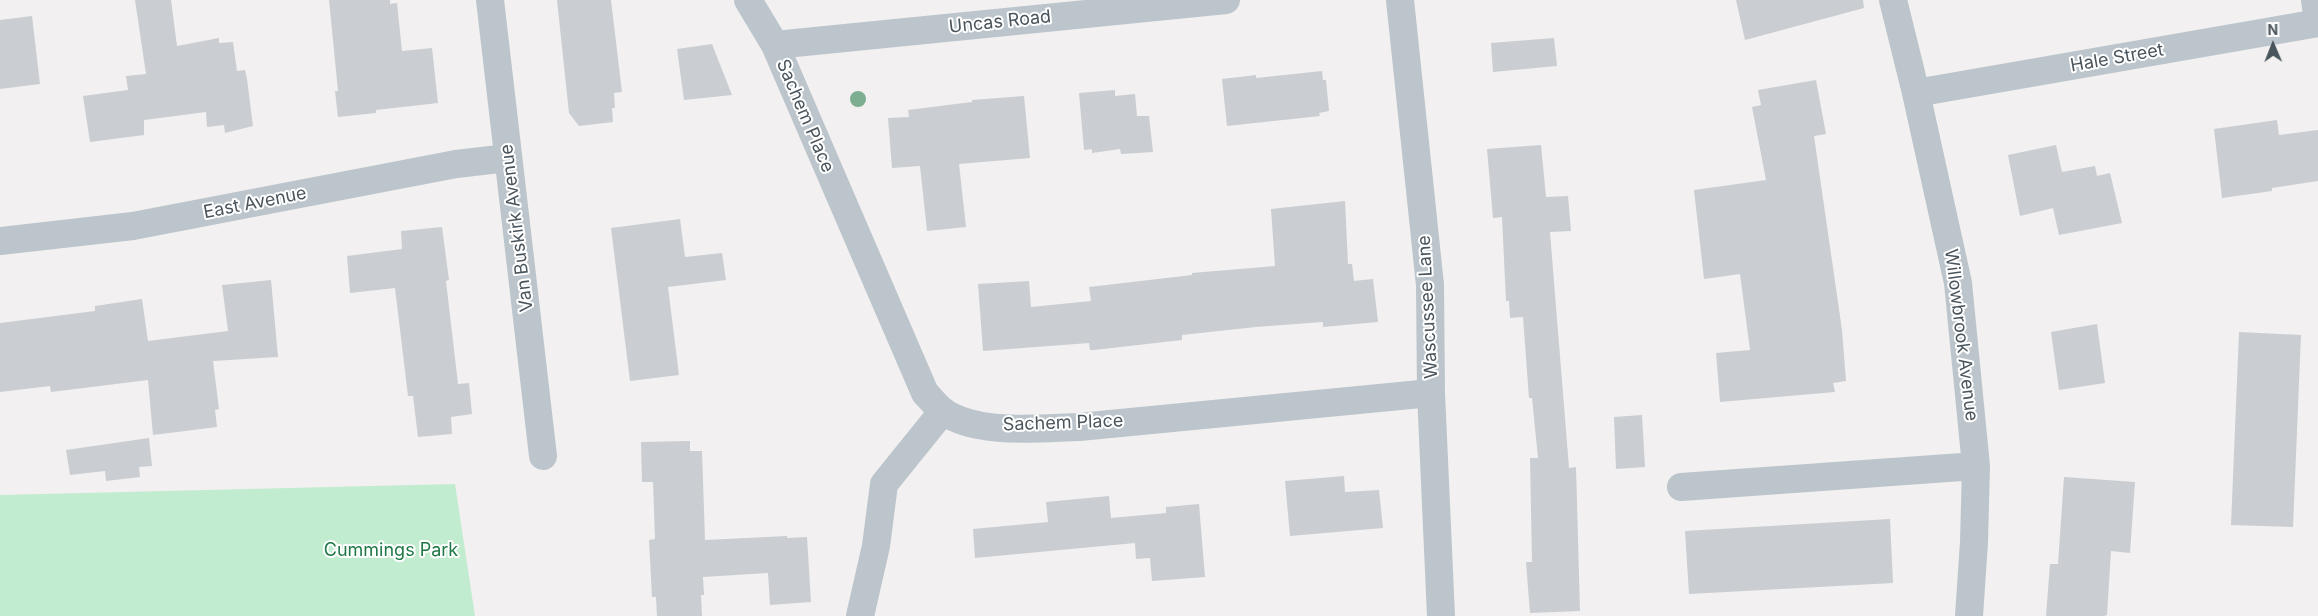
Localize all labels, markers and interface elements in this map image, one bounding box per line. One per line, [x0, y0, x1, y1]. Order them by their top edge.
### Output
street label: Uncas Road [948, 6, 1052, 38]
north arrow [2248, 20, 2298, 70]
text: N [2267, 21, 2278, 38]
street label: Hale Street [2069, 39, 2165, 77]
street label: Sachem Place [771, 56, 839, 176]
street label: Van Buskirk Avenue [496, 143, 538, 313]
street label: East Avenue [202, 182, 308, 224]
street label: Wascussee Lane [1413, 235, 1443, 379]
street label: Willowbrook Avenue [1940, 248, 1982, 422]
street label: Sachem Place [1002, 410, 1124, 436]
park label: Cummings Park [324, 540, 458, 562]

